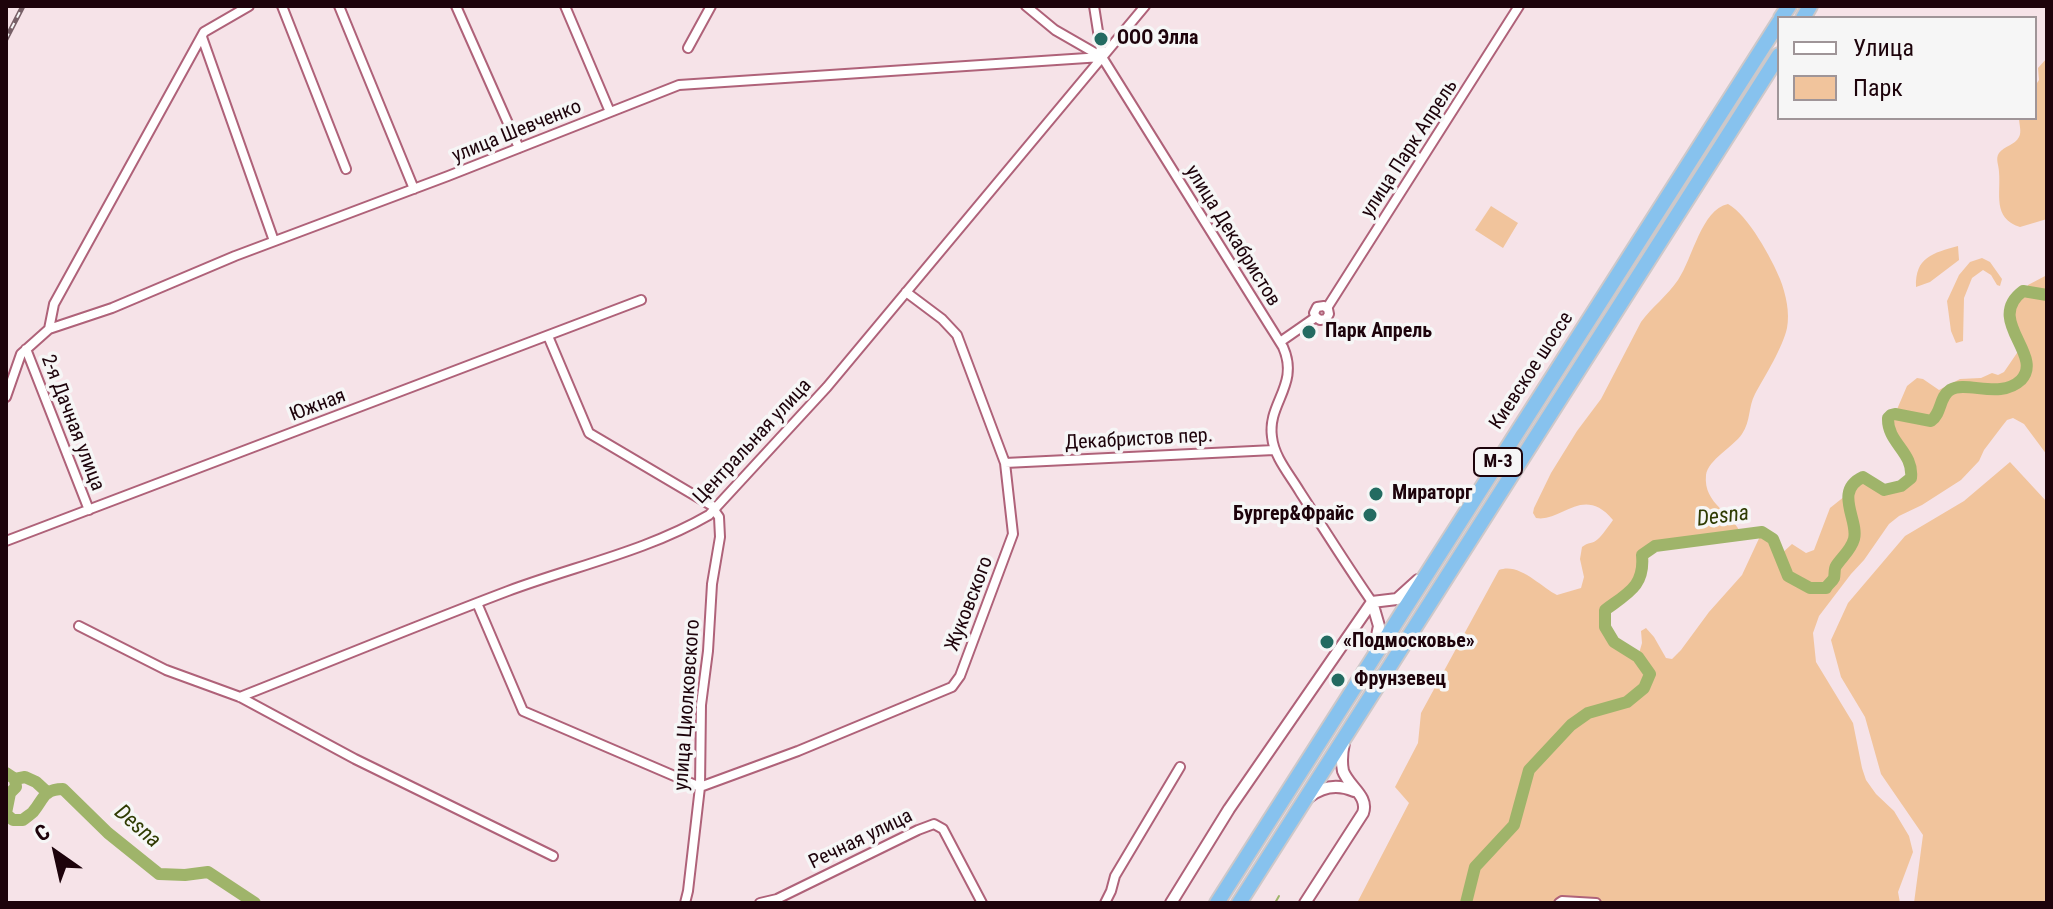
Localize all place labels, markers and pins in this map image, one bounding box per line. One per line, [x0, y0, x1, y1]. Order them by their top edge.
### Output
place label: ООО Элла [1117, 27, 1198, 51]
marker: ООО Элла [1092, 30, 1110, 48]
place label: Парк Апрель [1325, 320, 1432, 344]
marker: Парк Апрель [1300, 323, 1318, 341]
place label: Мираторг [1392, 482, 1472, 506]
marker: Мираторг [1367, 485, 1385, 503]
place label: Бургер&Фрайс [1233, 503, 1354, 527]
marker: Бургер&Фрайс [1361, 506, 1379, 524]
place label: «Подмосковье» [1343, 630, 1475, 654]
marker: «Подмосковье» [1318, 633, 1336, 651]
place label: Фрунзевец [1354, 668, 1446, 692]
marker: Фрунзевец [1329, 671, 1347, 689]

